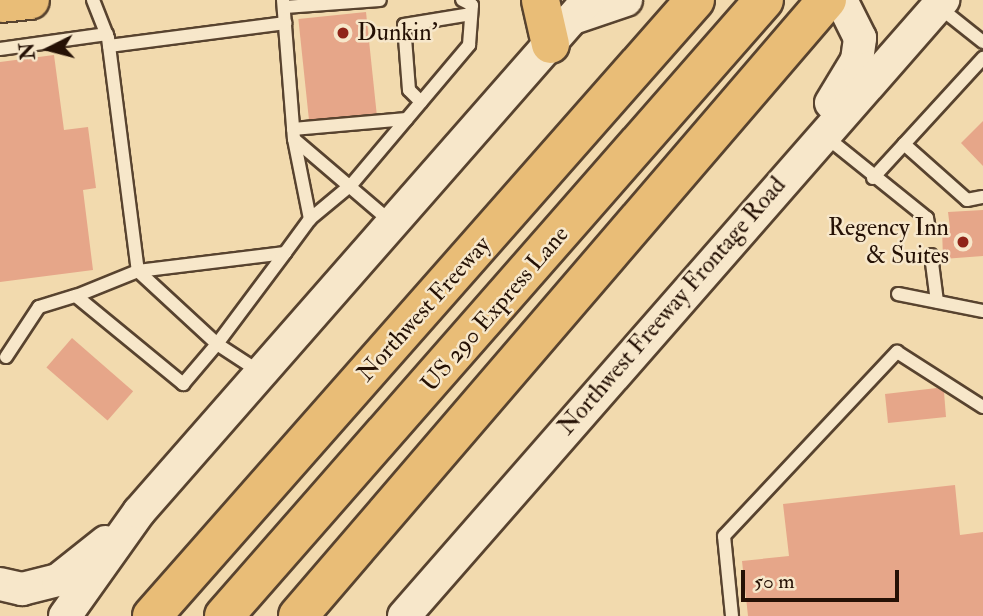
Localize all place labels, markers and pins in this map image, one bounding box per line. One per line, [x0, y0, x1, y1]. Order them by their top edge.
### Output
place label: Dunkin' [357, 19, 438, 47]
marker: Dunkin' [335, 25, 351, 41]
place label: Regency Inn & Suites [828, 214, 949, 270]
marker: Regency Inn & Suites [955, 234, 971, 250]

